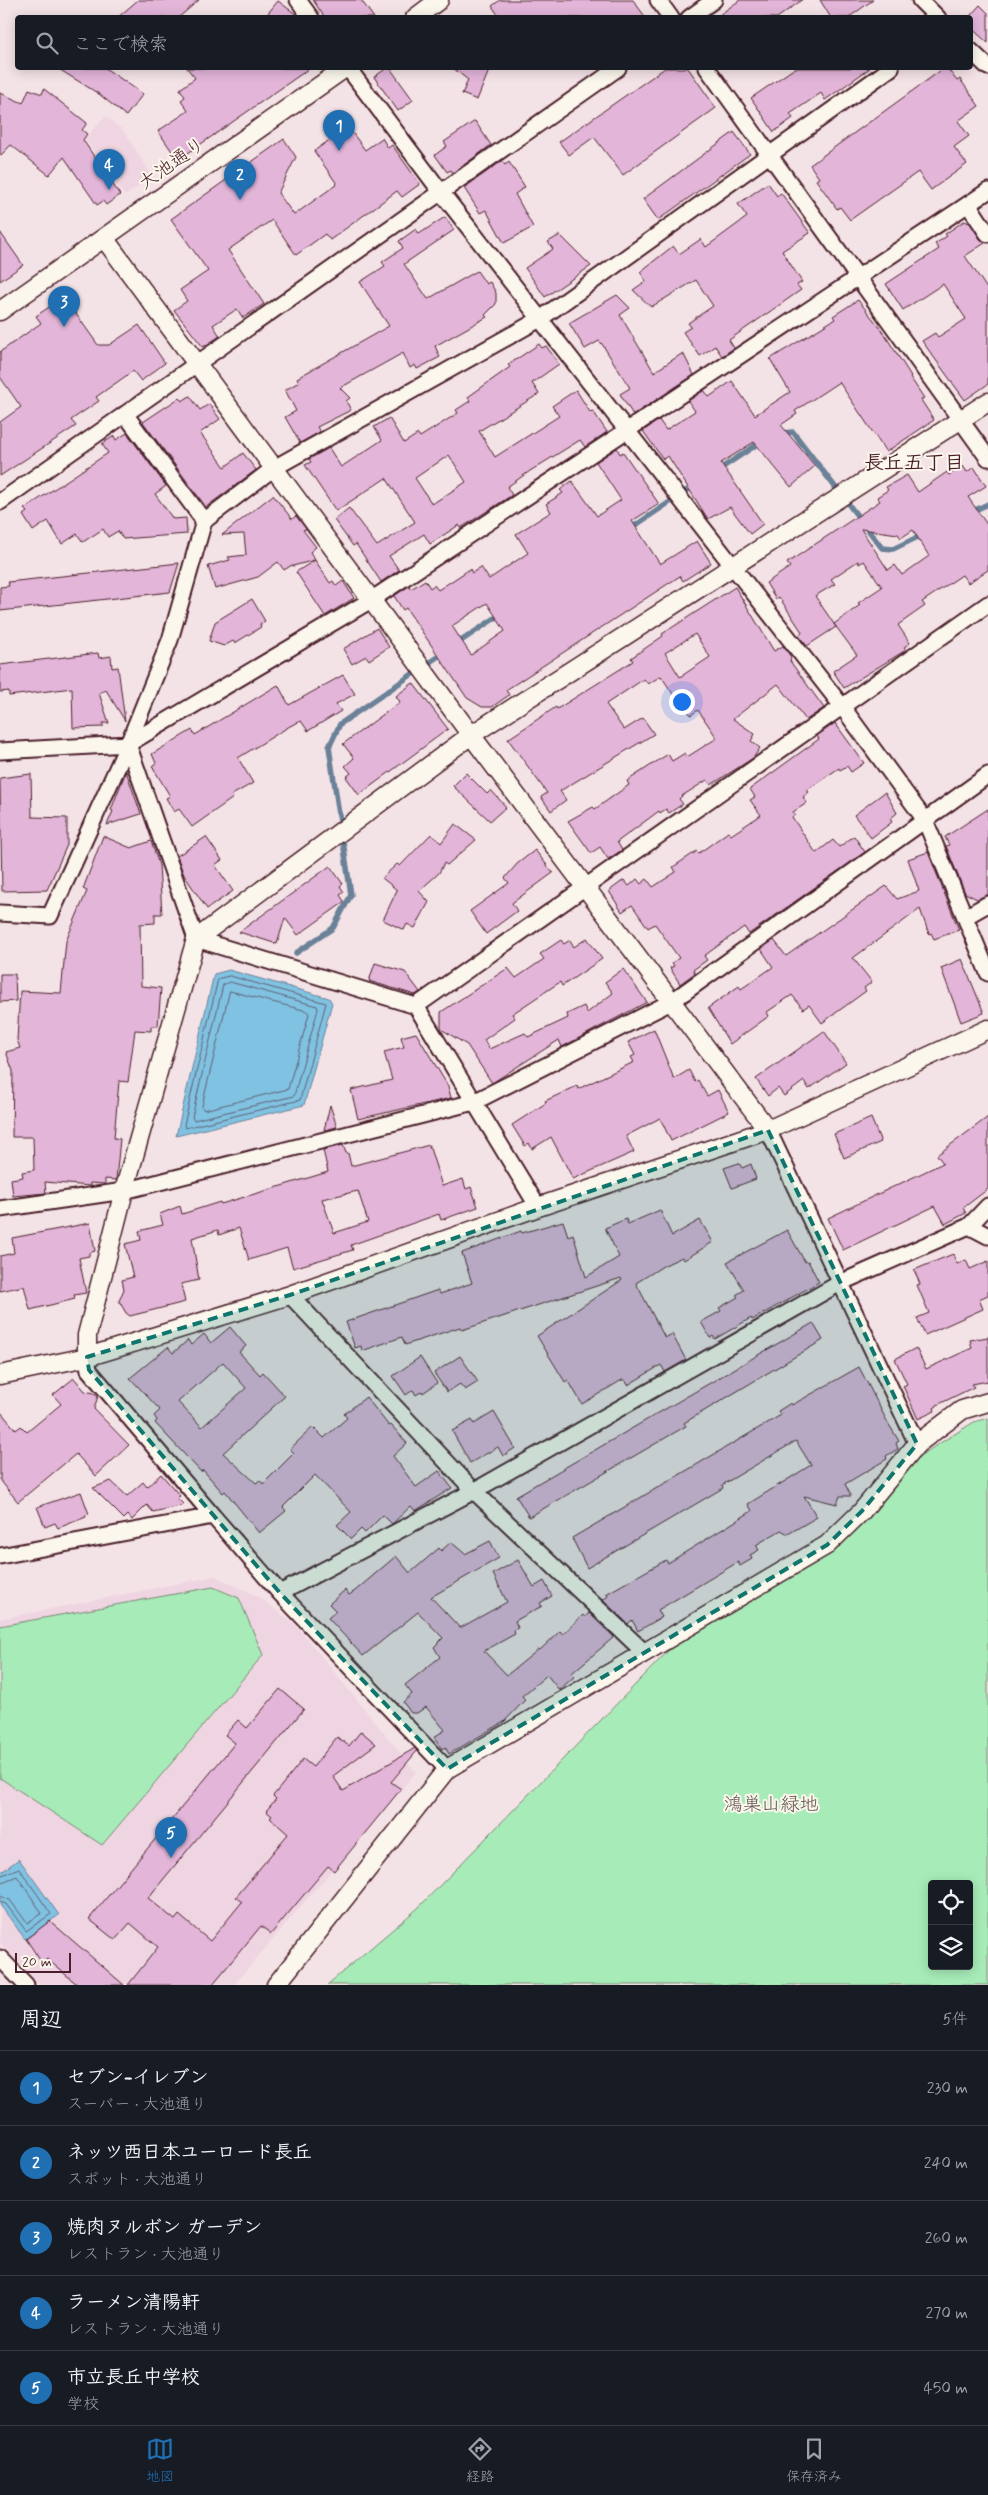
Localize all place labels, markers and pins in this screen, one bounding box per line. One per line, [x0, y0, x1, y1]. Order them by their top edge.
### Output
pin: 1 [323, 110, 355, 151]
pin: 4 [93, 149, 125, 190]
pin: 2 [224, 159, 256, 200]
pin: 3 [48, 286, 80, 327]
pin: 5 [155, 1817, 187, 1858]

